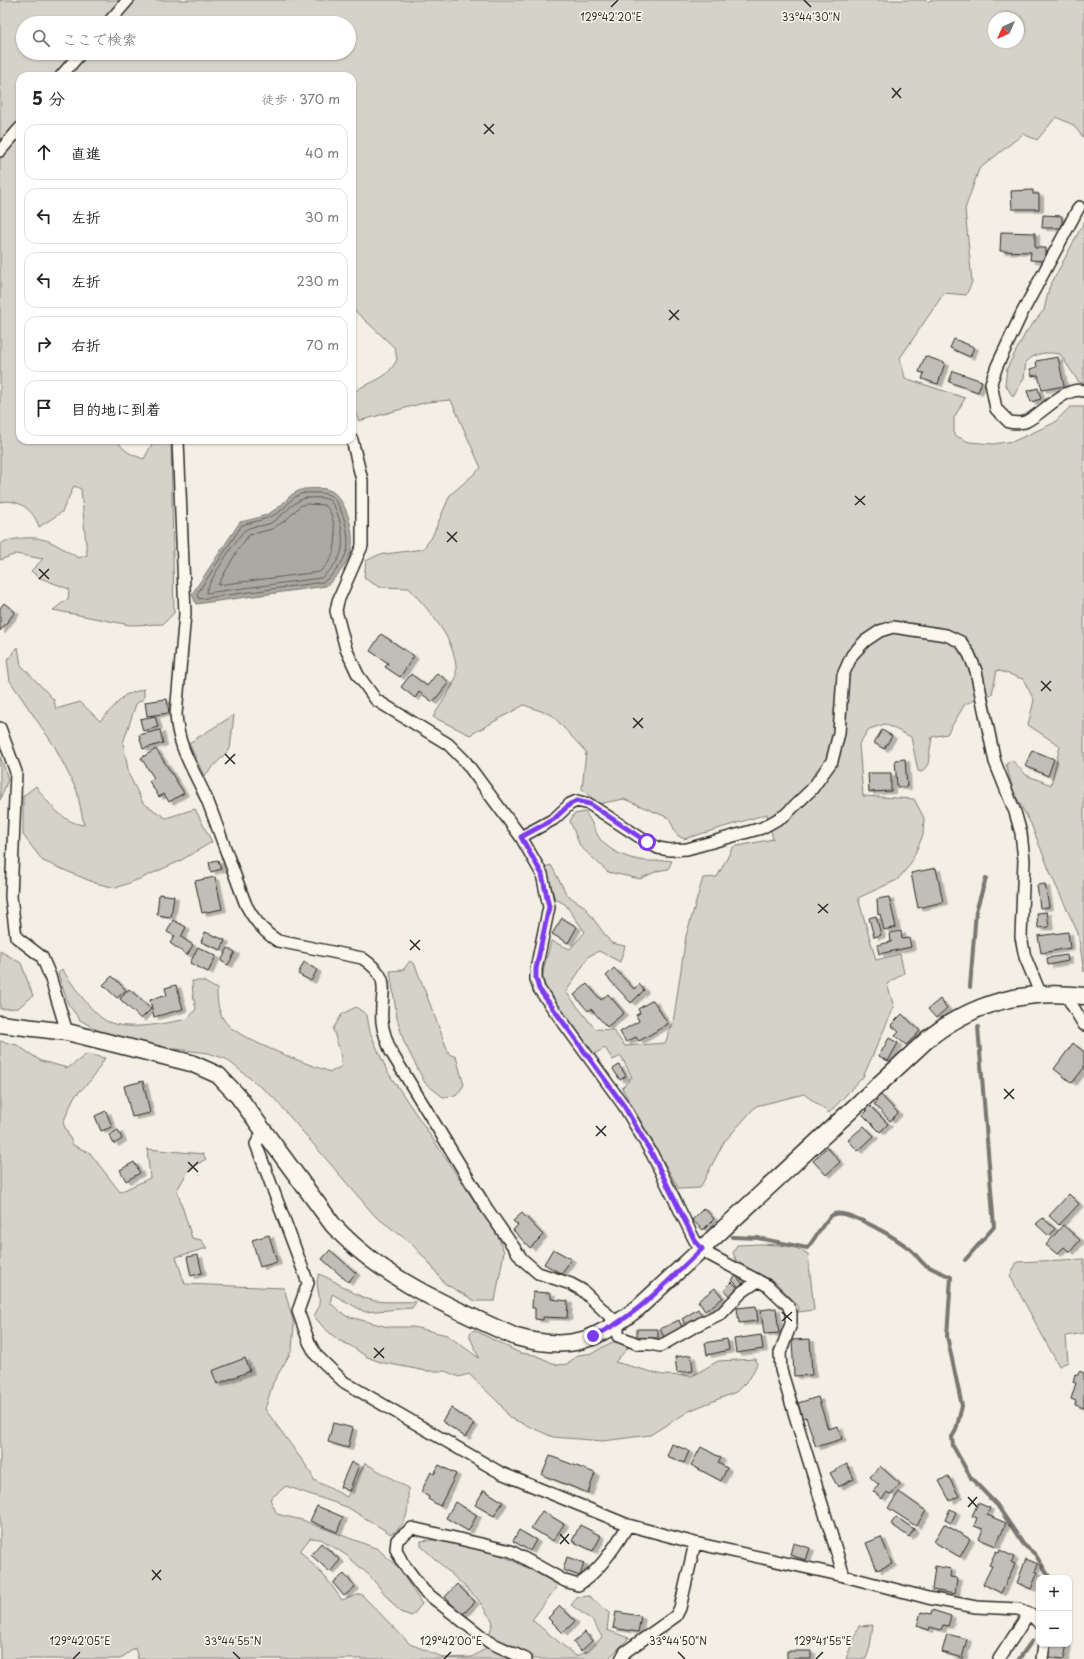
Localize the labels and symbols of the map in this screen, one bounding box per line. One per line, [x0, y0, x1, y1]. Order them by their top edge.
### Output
text: 129°42'20"E [580, 9, 642, 24]
text: 33°44'30"N [782, 9, 840, 24]
north arrow [988, 12, 1024, 48]
route start [638, 833, 656, 851]
route end [584, 1327, 602, 1345]
text: 129°42'05"E [50, 1633, 110, 1648]
text: 33°44'55"N [204, 1633, 262, 1648]
text: 129°42'00"E [420, 1633, 482, 1648]
text: 33°44'50"N [649, 1633, 707, 1648]
text: 129°41'55"E [794, 1633, 852, 1648]

